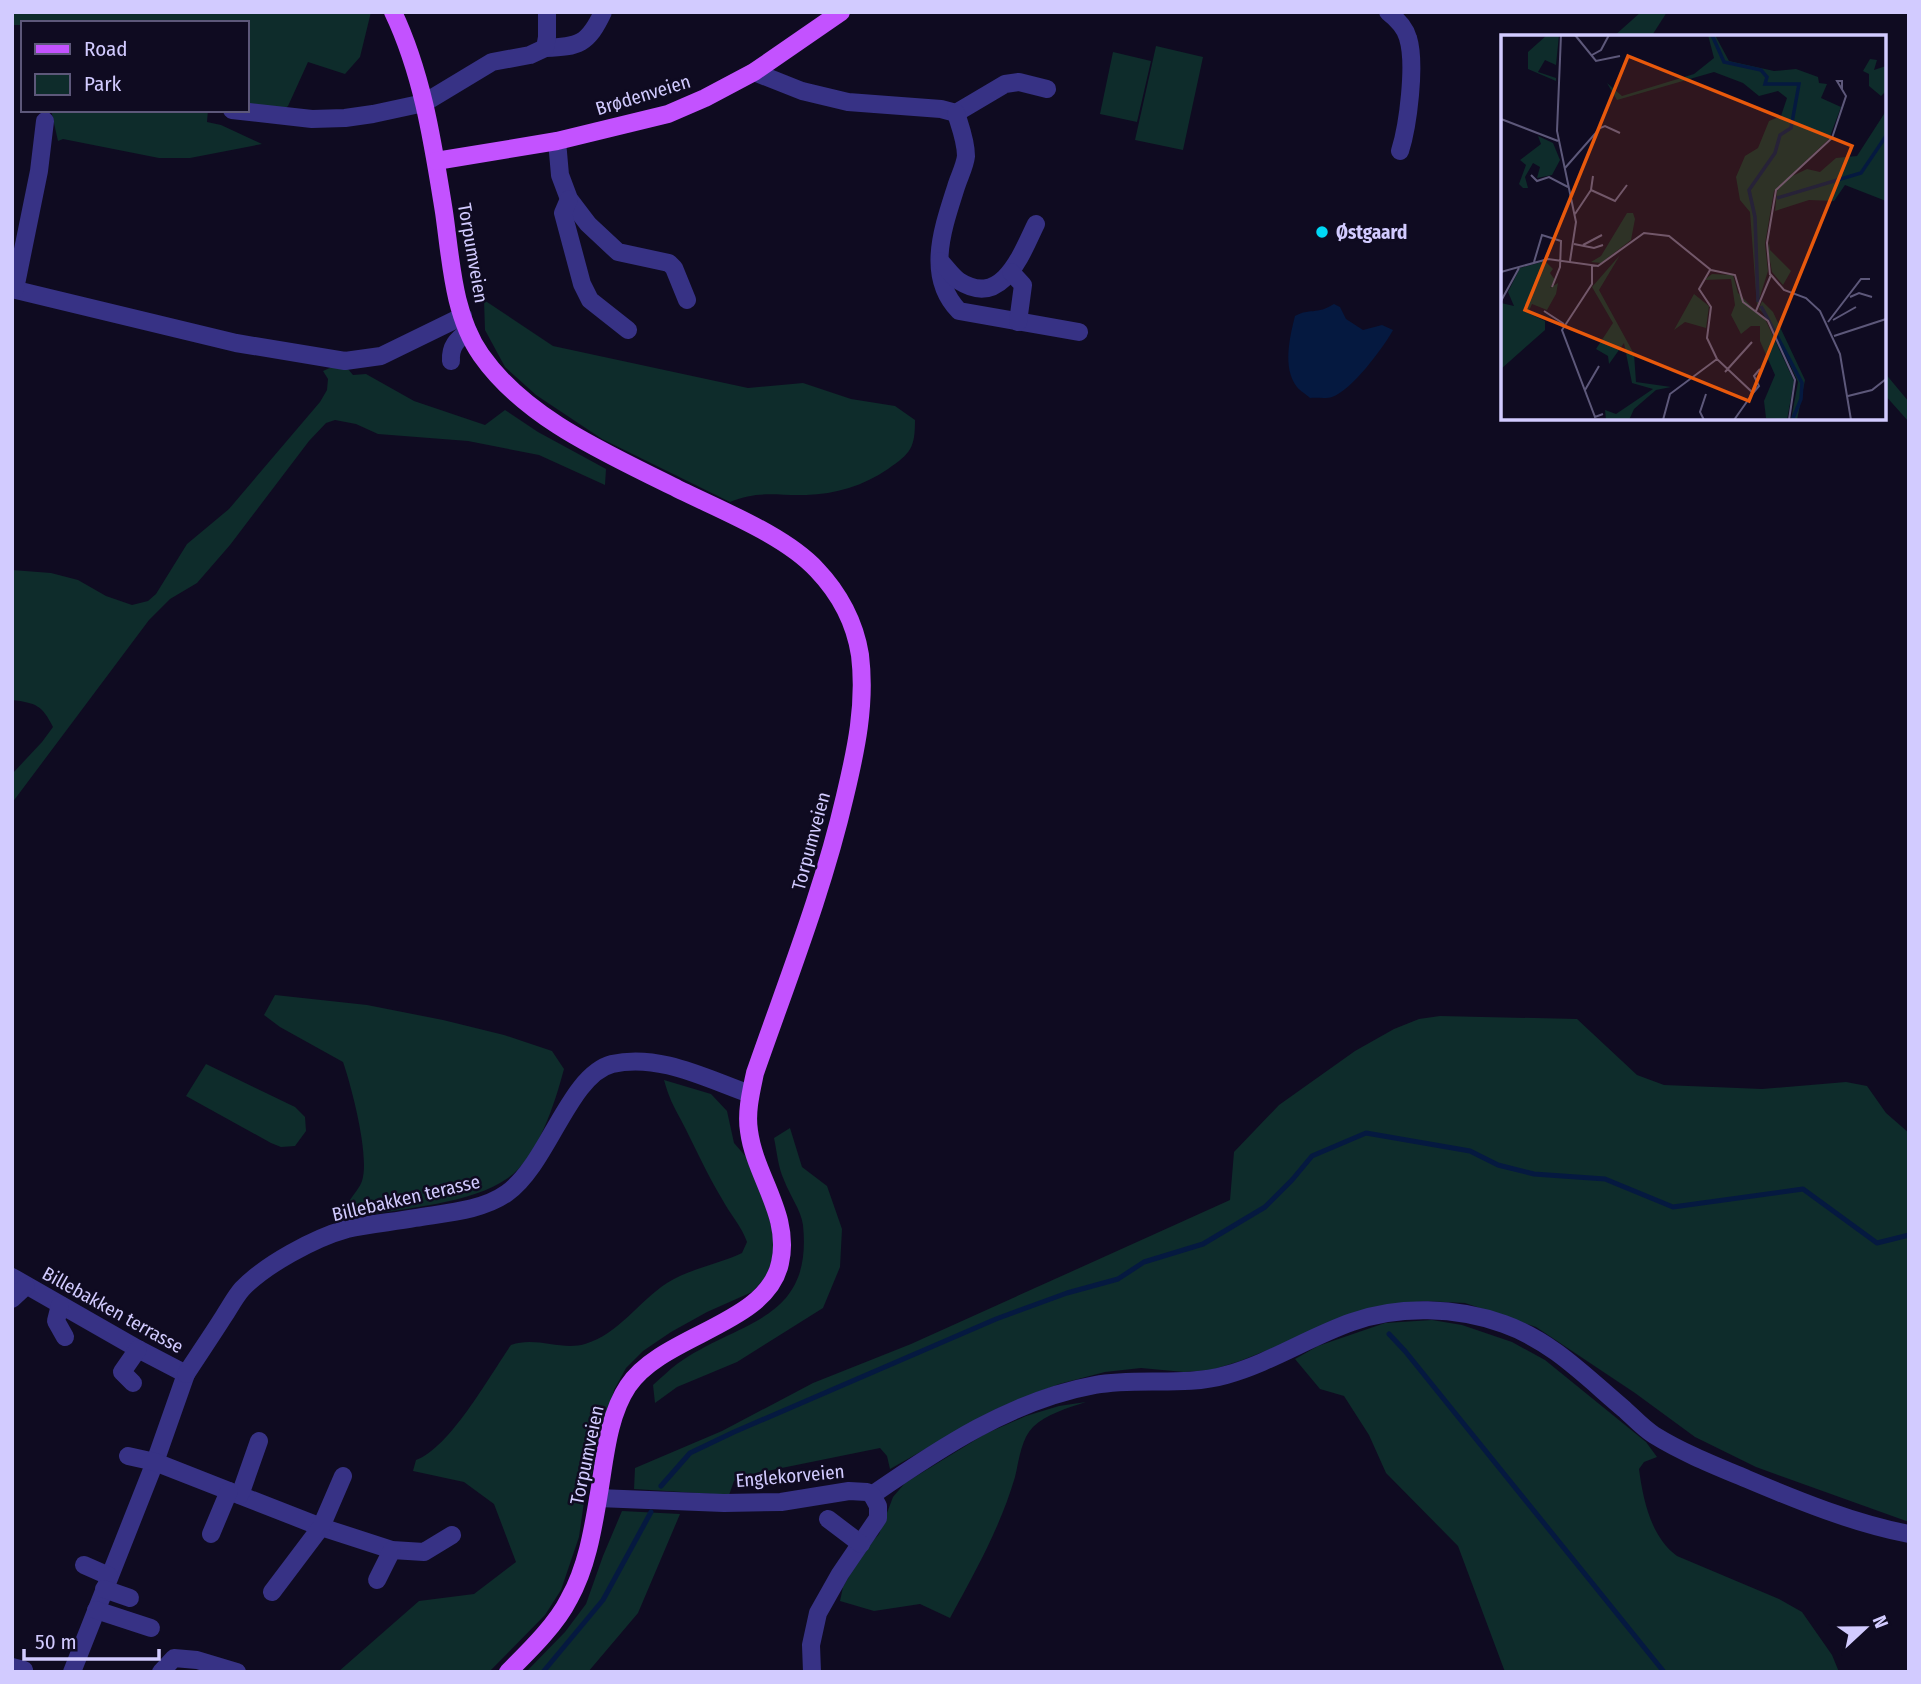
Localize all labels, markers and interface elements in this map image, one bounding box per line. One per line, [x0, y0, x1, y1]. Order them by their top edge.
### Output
legend [21, 21, 248, 112]
inset map [1501, 35, 1886, 420]
text: Road [84, 36, 128, 62]
street label: Brødenveien [593, 70, 693, 120]
text: Park [84, 71, 122, 97]
street label: Torpumveien [453, 201, 493, 305]
place label: Østgaard [1336, 221, 1407, 244]
marker: Østgaard [1314, 224, 1330, 240]
street label: Torpumveien [787, 789, 835, 893]
street label: Billebakken terasse [330, 1170, 482, 1226]
street label: Billebakken terrasse [38, 1262, 188, 1358]
street label: Torpumveien [565, 1403, 609, 1507]
street label: Englekorveien [735, 1460, 845, 1492]
north arrow [1830, 1593, 1900, 1663]
text: N [1868, 1612, 1893, 1631]
scale bar [24, 1618, 159, 1662]
text: 50 m [35, 1629, 77, 1655]

